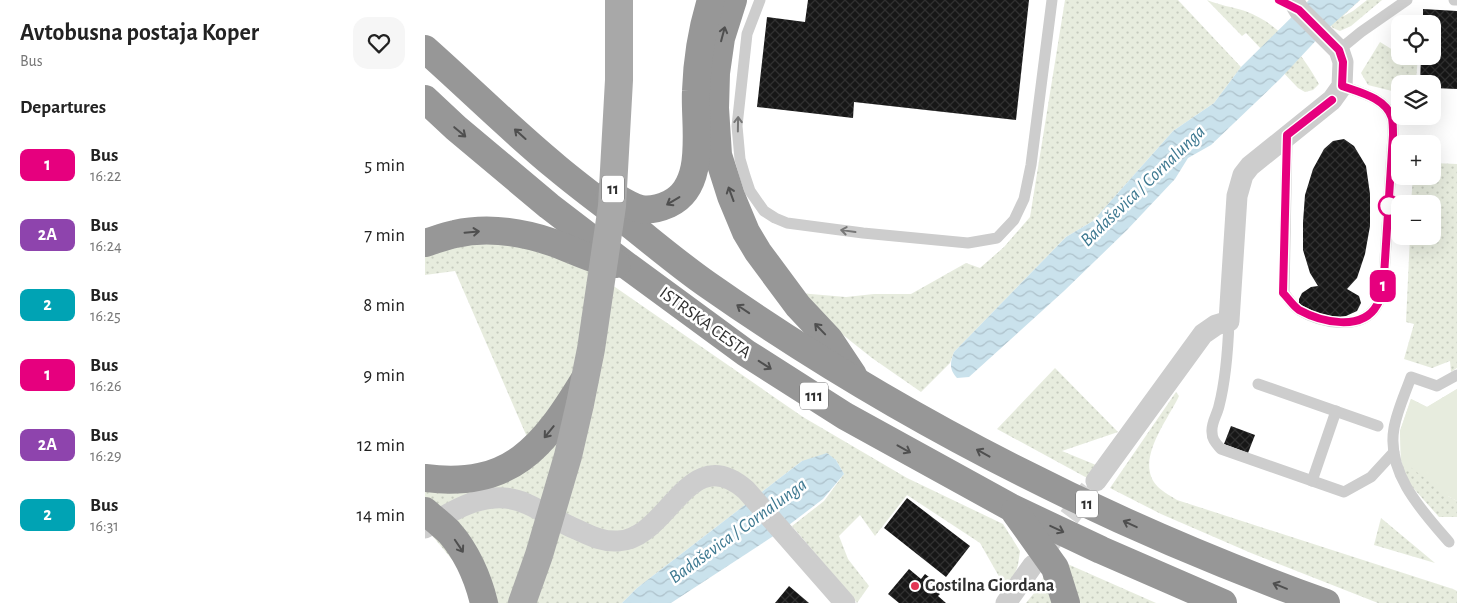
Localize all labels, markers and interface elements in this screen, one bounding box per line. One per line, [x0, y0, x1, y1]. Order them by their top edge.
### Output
map controls [1391, 15, 1441, 245]
button: locate [1391, 15, 1441, 65]
button: heart [353, 17, 405, 69]
text: Avtobusna postaja Koper [20, 21, 259, 45]
one-way arrow [719, 27, 728, 43]
text: Bus [20, 53, 43, 69]
button: layers [1391, 75, 1441, 125]
text: Departures [20, 98, 106, 117]
one-way arrow [733, 117, 742, 133]
water label: Badaševica / Cornalunga [1077, 122, 1209, 250]
one-way arrow [454, 127, 467, 138]
one-way arrow [513, 129, 526, 140]
button: + [1391, 135, 1441, 185]
text: Bus [90, 146, 118, 165]
text: 1 [44, 156, 51, 174]
text: 5 min [364, 156, 405, 175]
text: 16:22 [90, 168, 121, 184]
road number: 11 [602, 175, 624, 202]
one-way arrow [726, 187, 735, 202]
unlabelled marker [1378, 195, 1400, 217]
button: − [1391, 195, 1441, 245]
one-way arrow [666, 196, 680, 206]
text: Bus [90, 216, 118, 235]
text: 2A [38, 226, 57, 244]
text: 7 min [364, 226, 405, 245]
one-way arrow [840, 226, 856, 236]
one-way arrow [464, 227, 480, 237]
text: 16:24 [90, 238, 122, 254]
line badge: 1 [1367, 270, 1399, 302]
text: 1 [1380, 277, 1386, 295]
street label: ISTRSKA CESTA [656, 284, 754, 362]
text: Bus [90, 286, 118, 305]
text: 2 [43, 296, 52, 314]
text: 8 min [363, 296, 405, 315]
one-way arrow [737, 304, 751, 314]
text: 16:25 [90, 308, 121, 324]
one-way arrow [814, 322, 826, 335]
text: Bus [90, 356, 118, 375]
one-way arrow [758, 360, 772, 370]
text: 1 [44, 366, 51, 384]
text: 9 min [363, 366, 405, 385]
text: 16:26 [90, 378, 122, 394]
road number: 111 [800, 382, 828, 410]
one-way arrow [544, 425, 555, 438]
text: Bus [90, 426, 118, 445]
text: 2A [38, 436, 57, 454]
text: 12 min [357, 436, 405, 455]
one-way arrow [897, 444, 911, 454]
text: 16:29 [90, 448, 122, 464]
one-way arrow [976, 448, 991, 458]
water label: Badaševica / Cornalunga [666, 475, 810, 587]
road number: 11 [1076, 490, 1098, 518]
text: Bus [90, 496, 118, 515]
text: 2 [43, 506, 52, 524]
text: 14 min [357, 506, 405, 525]
text: 16:31 [90, 518, 119, 534]
one-way arrow [1123, 519, 1138, 528]
one-way arrow [1049, 524, 1064, 534]
one-way arrow [454, 539, 464, 553]
place label: Gostilna Giordana [925, 577, 1055, 595]
marker: Gostilna Giordana [909, 580, 921, 592]
one-way arrow [1273, 581, 1288, 590]

